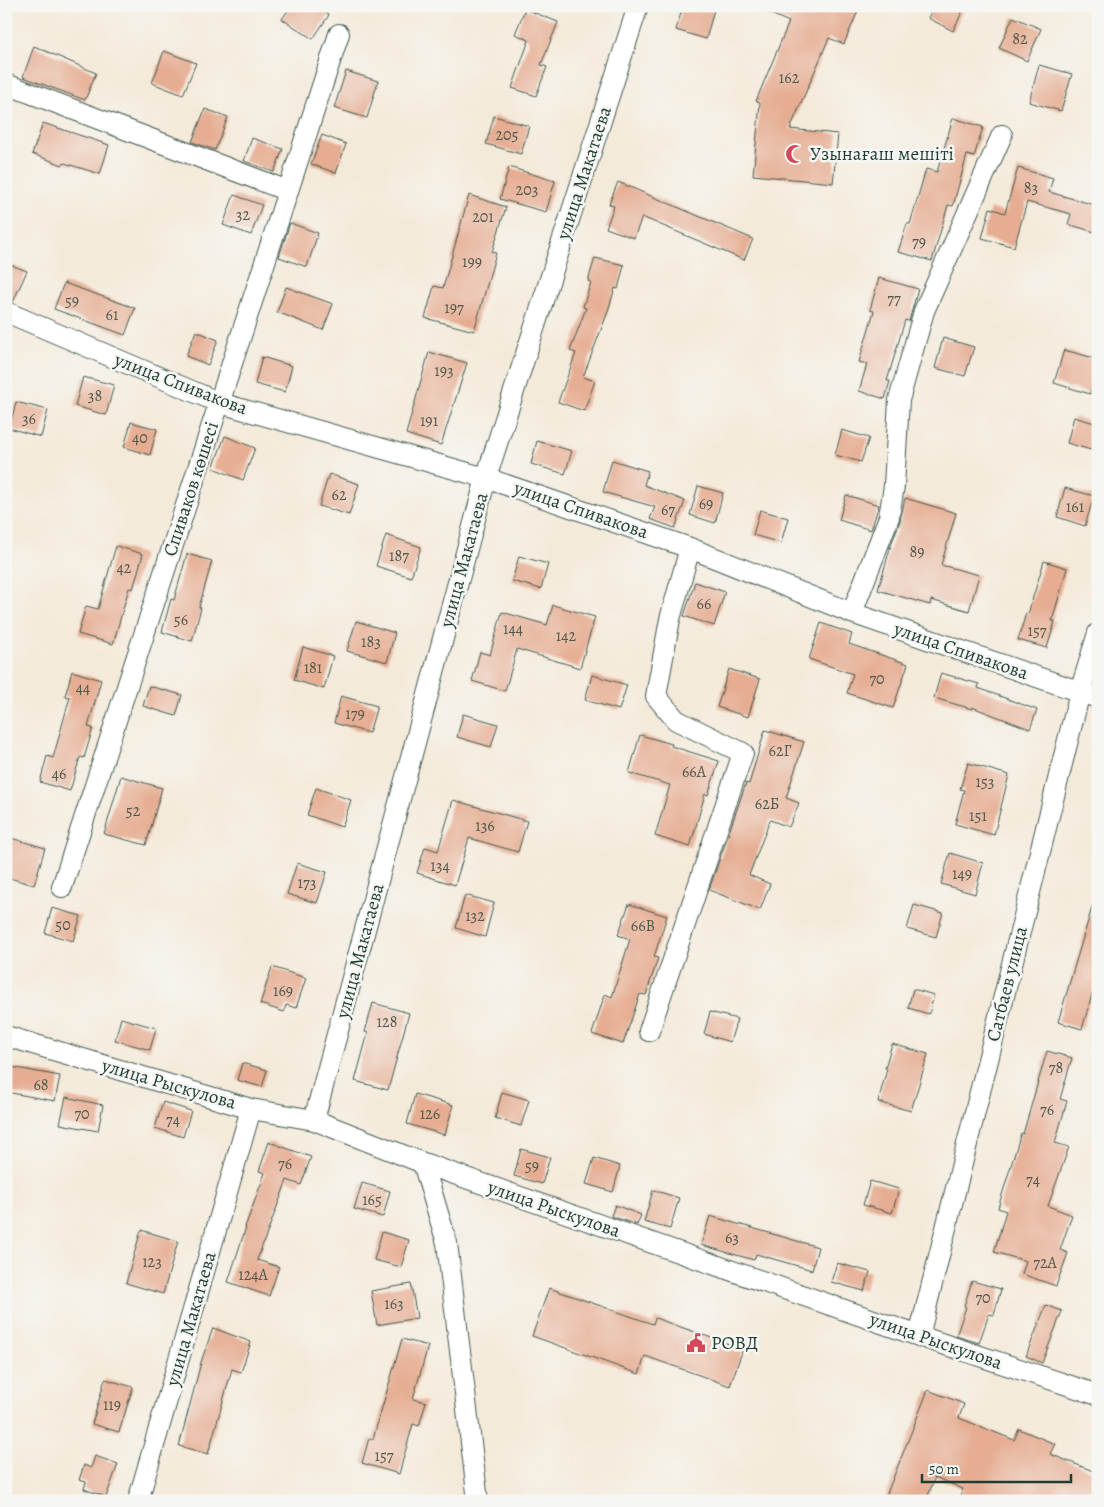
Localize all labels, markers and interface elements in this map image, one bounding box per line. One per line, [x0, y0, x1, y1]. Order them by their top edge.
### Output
house number: 82 [1012, 28, 1028, 50]
house number: 162 [779, 67, 800, 89]
street label: улица Макатаева [550, 103, 618, 244]
house number: 205 [495, 124, 519, 146]
place label: Узынағаш мешіті [810, 141, 954, 167]
mosque icon: Узынағаш мешіті [784, 143, 806, 165]
house number: 83 [1024, 177, 1038, 199]
house number: 203 [516, 179, 538, 201]
house number: 32 [236, 204, 251, 226]
house number: 201 [472, 206, 494, 228]
house number: 79 [912, 231, 926, 253]
house number: 199 [462, 251, 482, 273]
house number: 77 [887, 288, 901, 310]
house number: 59 [65, 290, 79, 312]
house number: 197 [444, 297, 464, 319]
house number: 61 [106, 304, 119, 326]
street label: улица Спивакова [110, 346, 251, 421]
house number: 193 [434, 360, 454, 382]
house number: 38 [88, 385, 102, 407]
house number: 36 [22, 408, 36, 430]
house number: 191 [420, 410, 439, 432]
street label: Спиваков көшесі [157, 418, 225, 560]
house number: 40 [132, 427, 148, 449]
street label: улица Спивакова [509, 475, 652, 545]
house number: 62 [332, 484, 347, 506]
street label: улица Макатаева [433, 489, 495, 631]
house number: 69 [699, 493, 713, 515]
house number: 161 [1066, 496, 1085, 518]
house number: 67 [661, 499, 675, 521]
house number: 89 [909, 541, 925, 563]
house number: 187 [389, 545, 409, 567]
house number: 42 [117, 557, 132, 579]
house number: 66 [697, 593, 711, 615]
house number: 56 [174, 609, 188, 631]
street label: улица Спивакова [889, 616, 1032, 686]
house number: 144 [503, 618, 523, 640]
house number: 157 [1027, 620, 1047, 642]
house number: 142 [556, 625, 577, 647]
house number: 183 [361, 631, 381, 653]
house number: 181 [304, 657, 323, 679]
house number: 70 [869, 668, 885, 690]
house number: 44 [76, 677, 90, 699]
house number: 179 [345, 703, 365, 725]
house number: 62Г [769, 740, 792, 762]
house number: 66А [682, 761, 707, 783]
house number: 46 [52, 763, 66, 785]
house number: 153 [975, 771, 995, 793]
house number: 62Б [755, 793, 779, 815]
house number: 52 [126, 800, 141, 822]
house number: 151 [969, 805, 987, 827]
house number: 136 [475, 815, 495, 837]
house number: 134 [430, 855, 450, 877]
house number: 149 [952, 863, 972, 885]
house number: 173 [298, 872, 316, 894]
street label: улица Макатаева [329, 880, 391, 1022]
house number: 132 [465, 905, 485, 927]
house number: 50 [55, 914, 71, 936]
house number: 66В [631, 915, 655, 937]
street label: Сатбаев улица [980, 923, 1034, 1044]
house number: 169 [273, 980, 293, 1002]
house number: 128 [377, 1011, 397, 1033]
street label: улица Рыскулова [98, 1052, 240, 1116]
house number: 78 [1049, 1057, 1063, 1079]
house number: 68 [33, 1074, 49, 1096]
house number: 76 [1040, 1099, 1054, 1121]
house number: 70 [74, 1103, 90, 1125]
house number: 126 [420, 1103, 440, 1125]
house number: 74 [166, 1109, 180, 1131]
house number: 76 [278, 1153, 292, 1175]
house number: 59 [525, 1155, 539, 1177]
house number: 74 [1026, 1169, 1040, 1191]
street label: улица Рыскулова [483, 1174, 624, 1244]
house number: 165 [362, 1189, 382, 1211]
house number: 63 [725, 1227, 739, 1249]
street label: улица Макатаева [159, 1248, 223, 1390]
house number: 123 [142, 1251, 162, 1273]
house number: 72А [1033, 1252, 1057, 1274]
house number: 124А [238, 1264, 268, 1286]
house number: 70 [975, 1287, 991, 1309]
house number: 163 [384, 1293, 404, 1315]
street label: улица Рыскулова [865, 1306, 1006, 1376]
place label: РОВД [711, 1330, 758, 1356]
public building icon: РОВД [685, 1332, 707, 1354]
house number: 119 [103, 1394, 121, 1416]
house number: 157 [374, 1445, 394, 1467]
scale bar [922, 1452, 1070, 1484]
text: 50 m [929, 1459, 959, 1479]

